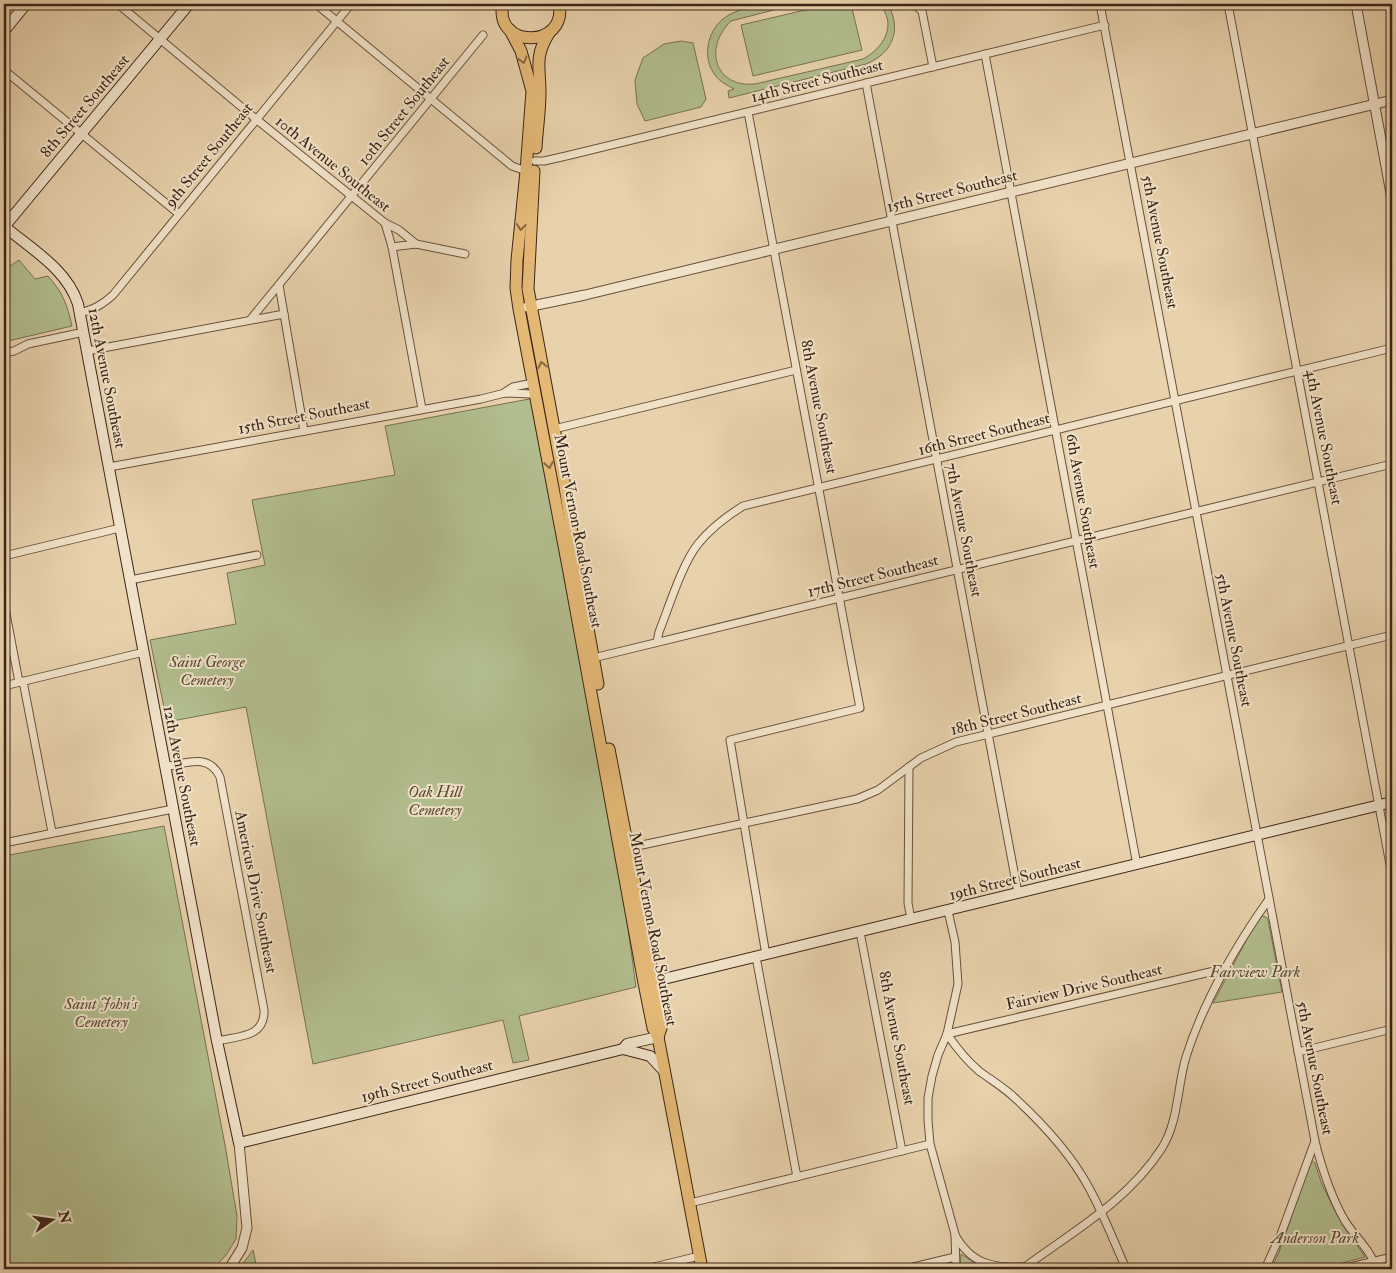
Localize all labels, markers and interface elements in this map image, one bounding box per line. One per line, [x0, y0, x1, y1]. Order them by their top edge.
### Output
street label: 8th Street Southeast [36, 50, 134, 162]
street label: 10th Street Southeast [354, 52, 454, 170]
one-way arrow [518, 55, 528, 64]
street label: 14th Street Southeast [749, 55, 885, 107]
street label: 9th Street Southeast [160, 98, 257, 212]
street label: 10th Avenue Southeast [271, 111, 395, 217]
street label: 15th Street Southeast [885, 165, 1019, 217]
street label: 5th Avenue Southeast [1137, 173, 1183, 311]
one-way arrow [516, 223, 527, 231]
street label: 12th Avenue Southeast [84, 306, 130, 450]
street label: 8th Avenue Southeast [796, 338, 842, 476]
one-way arrow [537, 361, 548, 369]
street label: 4th Avenue Southeast [1301, 368, 1347, 506]
street label: 15th Street Southeast [236, 393, 372, 439]
street label: 16th Street Southeast [916, 408, 1052, 460]
street label: Mount Vernon Road Southeast [549, 432, 607, 630]
street label: 6th Avenue Southeast [1061, 432, 1105, 570]
one-way arrow [543, 461, 553, 469]
street label: 7th Avenue Southeast [941, 461, 987, 599]
street label: 17th Street Southeast [805, 550, 941, 602]
street label: 5th Avenue Southeast [1211, 571, 1257, 709]
park label: Saint George Cemetery [168, 652, 246, 690]
street label: 18th Street Southeast [948, 688, 1084, 740]
street label: 12th Avenue Southeast [159, 704, 205, 848]
park label: Oak Hill Cemetery [408, 782, 463, 820]
street label: Americus Drive Southeast [230, 808, 282, 975]
street label: Mount Vernon Road Southeast [624, 830, 682, 1028]
street label: 19th Street Southeast [947, 853, 1083, 905]
street label: Fairview Drive Southeast [1004, 959, 1164, 1015]
park label: Fairview Park [1209, 962, 1301, 982]
street label: 8th Avenue Southeast [874, 969, 920, 1107]
park label: Saint John's Cemetery [63, 994, 138, 1032]
street label: 5th Avenue Southeast [1292, 999, 1338, 1137]
street label: 19th Street Southeast [359, 1055, 495, 1107]
north arrow [28, 1196, 78, 1246]
text: N [54, 1208, 74, 1226]
park label: Anderson Park [1269, 1228, 1359, 1248]

